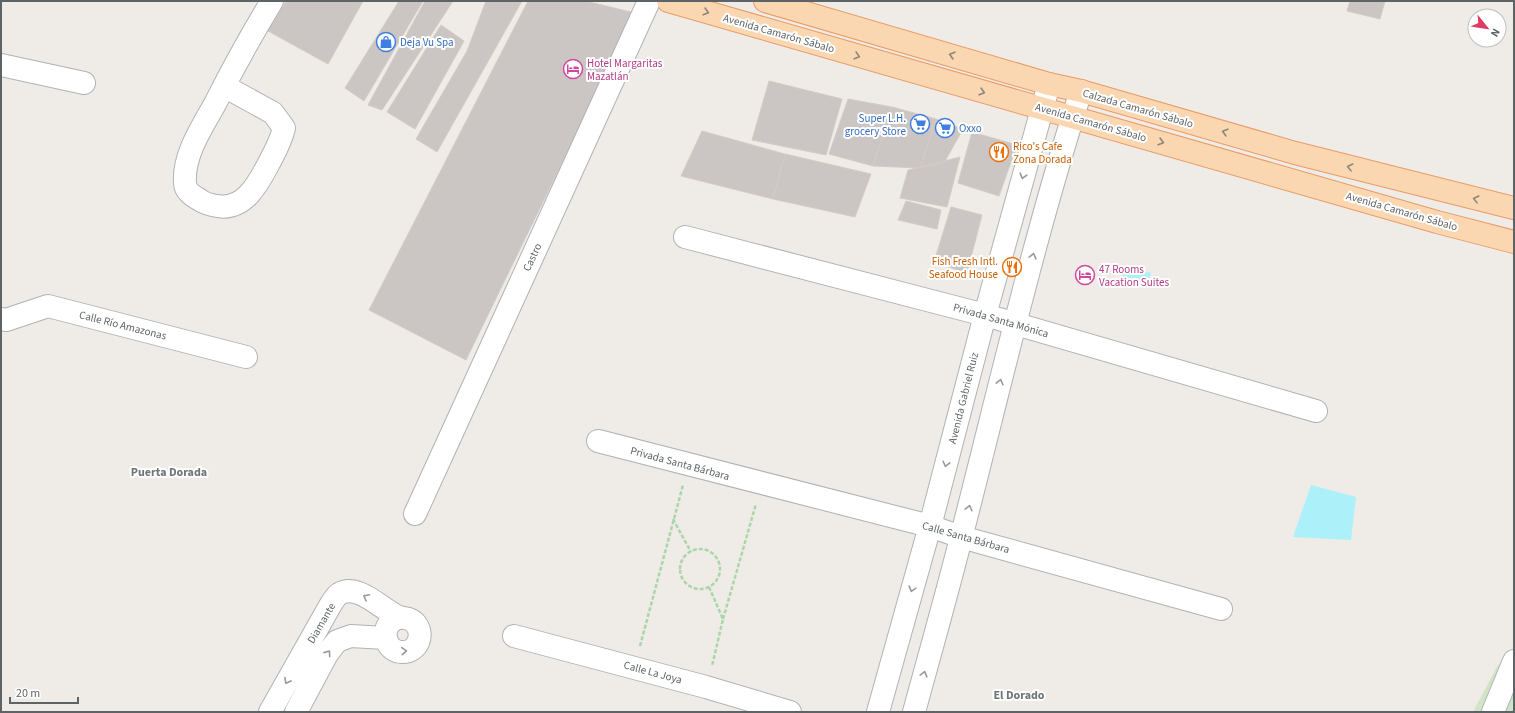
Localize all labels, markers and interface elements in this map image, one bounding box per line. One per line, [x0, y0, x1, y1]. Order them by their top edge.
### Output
one-way arrow [702, 7, 709, 16]
north arrow [1467, 8, 1507, 48]
street label: Avenida Camarón Sábalo [721, 10, 836, 57]
text: N [1487, 26, 1504, 40]
shop icon: Deja Vu Spa [375, 31, 397, 53]
place label: Deja Vu Spa [400, 35, 454, 50]
one-way arrow [854, 51, 861, 60]
one-way arrow [948, 51, 955, 60]
place label: Hotel Margaritas Mazatlán [587, 56, 663, 84]
hotel icon: Hotel Margaritas Mazatlán [562, 58, 584, 80]
street label: Calzada Camarón Sábalo [1081, 85, 1195, 131]
one-way arrow [979, 87, 986, 96]
street label: Avenida Camarón Sábalo [1033, 99, 1148, 146]
place label: Super L.H. grocery Store [845, 111, 907, 139]
supermarket icon: Super L.H. grocery Store [909, 113, 931, 135]
supermarket icon: Oxxo [934, 117, 956, 139]
place label: Oxxo [959, 121, 982, 136]
one-way arrow [1222, 129, 1228, 137]
one-way arrow [1158, 137, 1165, 146]
place label: Rico's Cafe Zona Dorada [1013, 139, 1072, 167]
restaurant icon: Rico's Cafe Zona Dorada [988, 141, 1010, 163]
one-way arrow [1347, 163, 1353, 171]
one-way arrow [1019, 172, 1028, 179]
street label: Avenida Camarón Sábalo [1344, 188, 1459, 235]
one-way arrow [1473, 195, 1480, 204]
street label: Castro [519, 241, 546, 274]
one-way arrow [1028, 253, 1037, 260]
place label: Fish Fresh Intl. Seafood House [929, 254, 999, 282]
restaurant icon: Fish Fresh Intl. Seafood House [1001, 256, 1023, 278]
place label: 47 Rooms Vacation Suites [1099, 262, 1169, 290]
hotel icon: 47 Rooms Vacation Suites [1074, 264, 1096, 286]
street label: Privada Santa Mónica [951, 300, 1050, 341]
street label: Calle Río Amazonas [78, 307, 169, 344]
street label: Avenida Gabriel Ruiz [945, 350, 982, 446]
one-way arrow [995, 379, 1004, 386]
street label: Privada Santa Bárbara [629, 443, 731, 484]
one-way arrow [942, 460, 951, 467]
district label: Puerta Dorada [131, 464, 207, 481]
one-way arrow [964, 505, 972, 512]
street label: Calle Santa Bárbara [920, 518, 1011, 557]
one-way arrow [908, 585, 917, 592]
one-way arrow [363, 594, 370, 602]
street label: Diamante [304, 600, 339, 646]
one-way arrow [401, 646, 407, 655]
one-way arrow [323, 651, 330, 658]
street label: Calle La Joya [622, 657, 684, 687]
one-way arrow [919, 671, 928, 678]
one-way arrow [285, 677, 292, 685]
scale bar [10, 679, 78, 705]
text: 20 m [16, 685, 40, 702]
district label: El Dorado [994, 687, 1045, 704]

